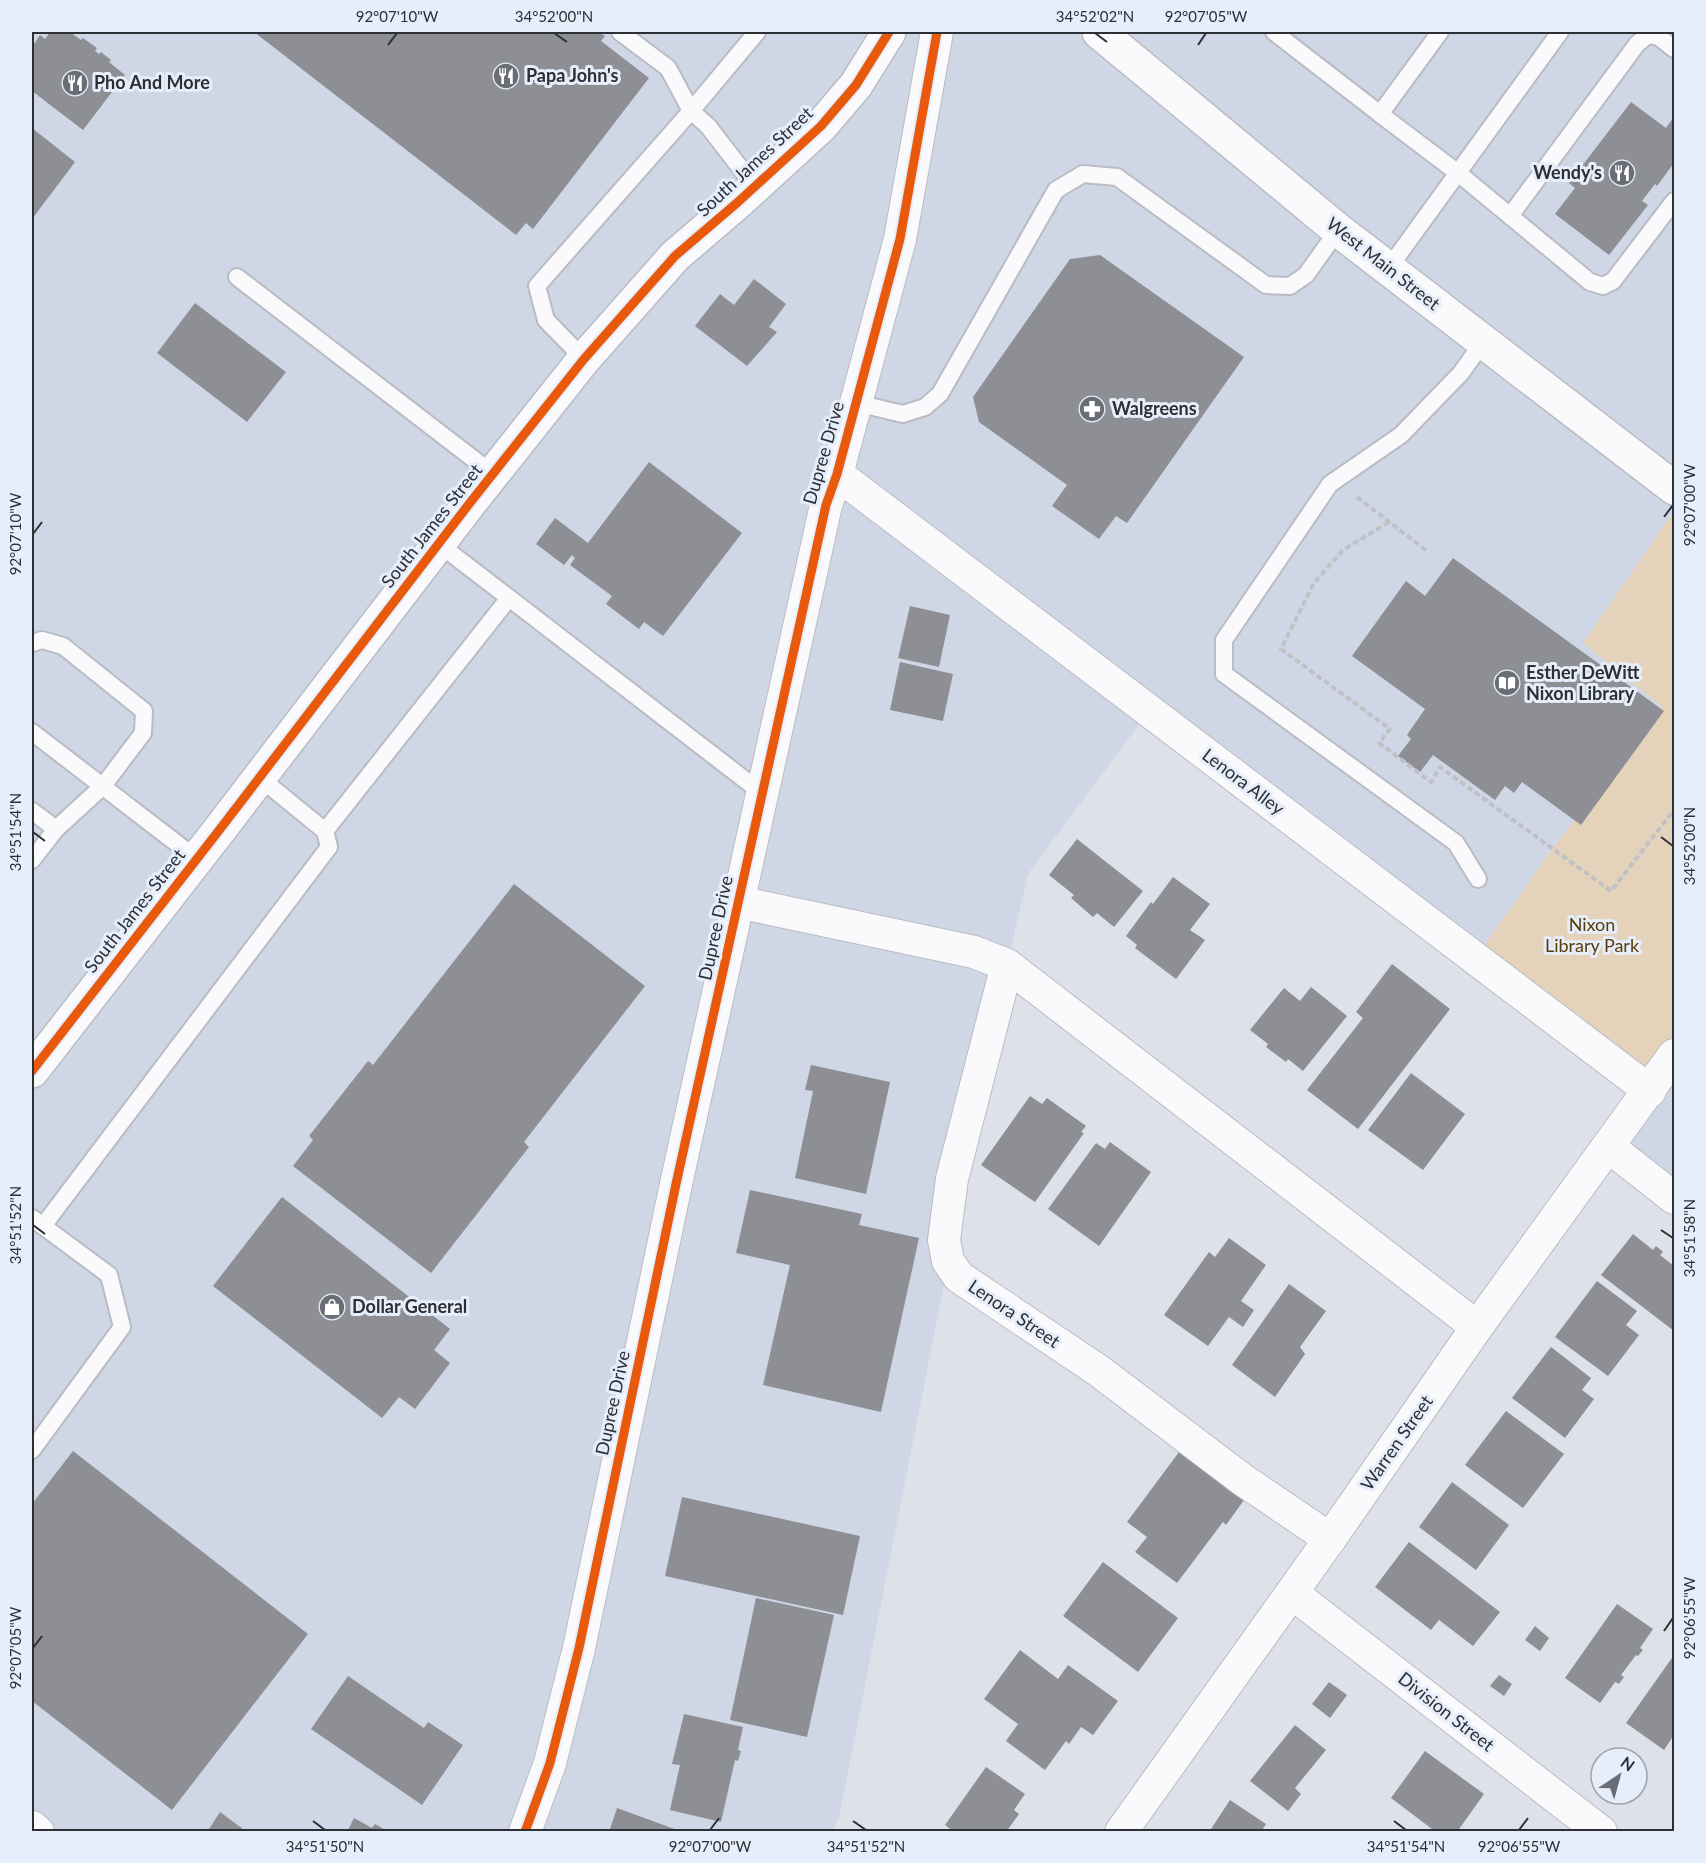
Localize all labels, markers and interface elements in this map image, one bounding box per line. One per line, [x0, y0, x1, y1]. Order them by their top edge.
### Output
text: 92°07'10"W [356, 7, 439, 25]
text: 34°52'00"N [515, 7, 593, 25]
text: 34°52'02"N [1056, 7, 1134, 25]
text: 92°07'05"W [1165, 7, 1248, 25]
restaurant icon: Papa John's [491, 61, 521, 91]
place label: Papa John's [526, 64, 619, 86]
restaurant icon: Pho And More [60, 68, 90, 98]
place label: Pho And More [94, 71, 210, 93]
street label: South James Street [692, 101, 817, 221]
restaurant icon: Wendy's [1607, 158, 1637, 188]
place label: Wendy's [1533, 161, 1602, 183]
street label: West Main Street [1323, 212, 1445, 315]
pharmacy icon: Walgreens [1077, 394, 1107, 424]
place label: Walgreens [1112, 397, 1197, 419]
street label: Dupree Drive [798, 399, 848, 507]
street label: South James Street [376, 459, 487, 592]
text: 92°07'00"W [1680, 463, 1698, 546]
text: 92°07'10"W [6, 492, 24, 575]
place label: Esther DeWitt Nixon Library [1526, 661, 1640, 704]
library icon: Esther DeWitt Nixon Library [1492, 668, 1522, 698]
street label: Lenora Alley [1198, 743, 1289, 820]
text: 34°51'54"N [6, 793, 24, 871]
text: 34°52'00"N [1680, 807, 1698, 885]
street label: South James Street [79, 844, 190, 977]
street label: Dupree Drive [693, 873, 737, 982]
park label: Nixon Library Park [1545, 913, 1640, 956]
text: 34°51'52"N [6, 1186, 24, 1264]
text: 34°51'58"N [1680, 1199, 1698, 1277]
street label: Lenora Street [965, 1274, 1065, 1352]
shop icon: Dollar General [317, 1292, 347, 1322]
place label: Dollar General [352, 1295, 467, 1317]
street label: Dupree Drive [590, 1348, 634, 1457]
street label: Warren Street [1355, 1390, 1437, 1494]
text: 92°06'55"W [1680, 1576, 1698, 1659]
text: 92°07'05"W [6, 1606, 24, 1689]
street label: Division Street [1394, 1667, 1499, 1756]
north arrow [1589, 1746, 1649, 1806]
text: N [1618, 1752, 1639, 1775]
text: 34°51'50"N [286, 1837, 364, 1855]
text: 92°07'00"W [669, 1837, 752, 1855]
text: 34°51'52"N [827, 1837, 905, 1855]
text: 34°51'54"N [1367, 1837, 1445, 1855]
text: 92°06'55"W [1478, 1837, 1561, 1855]

